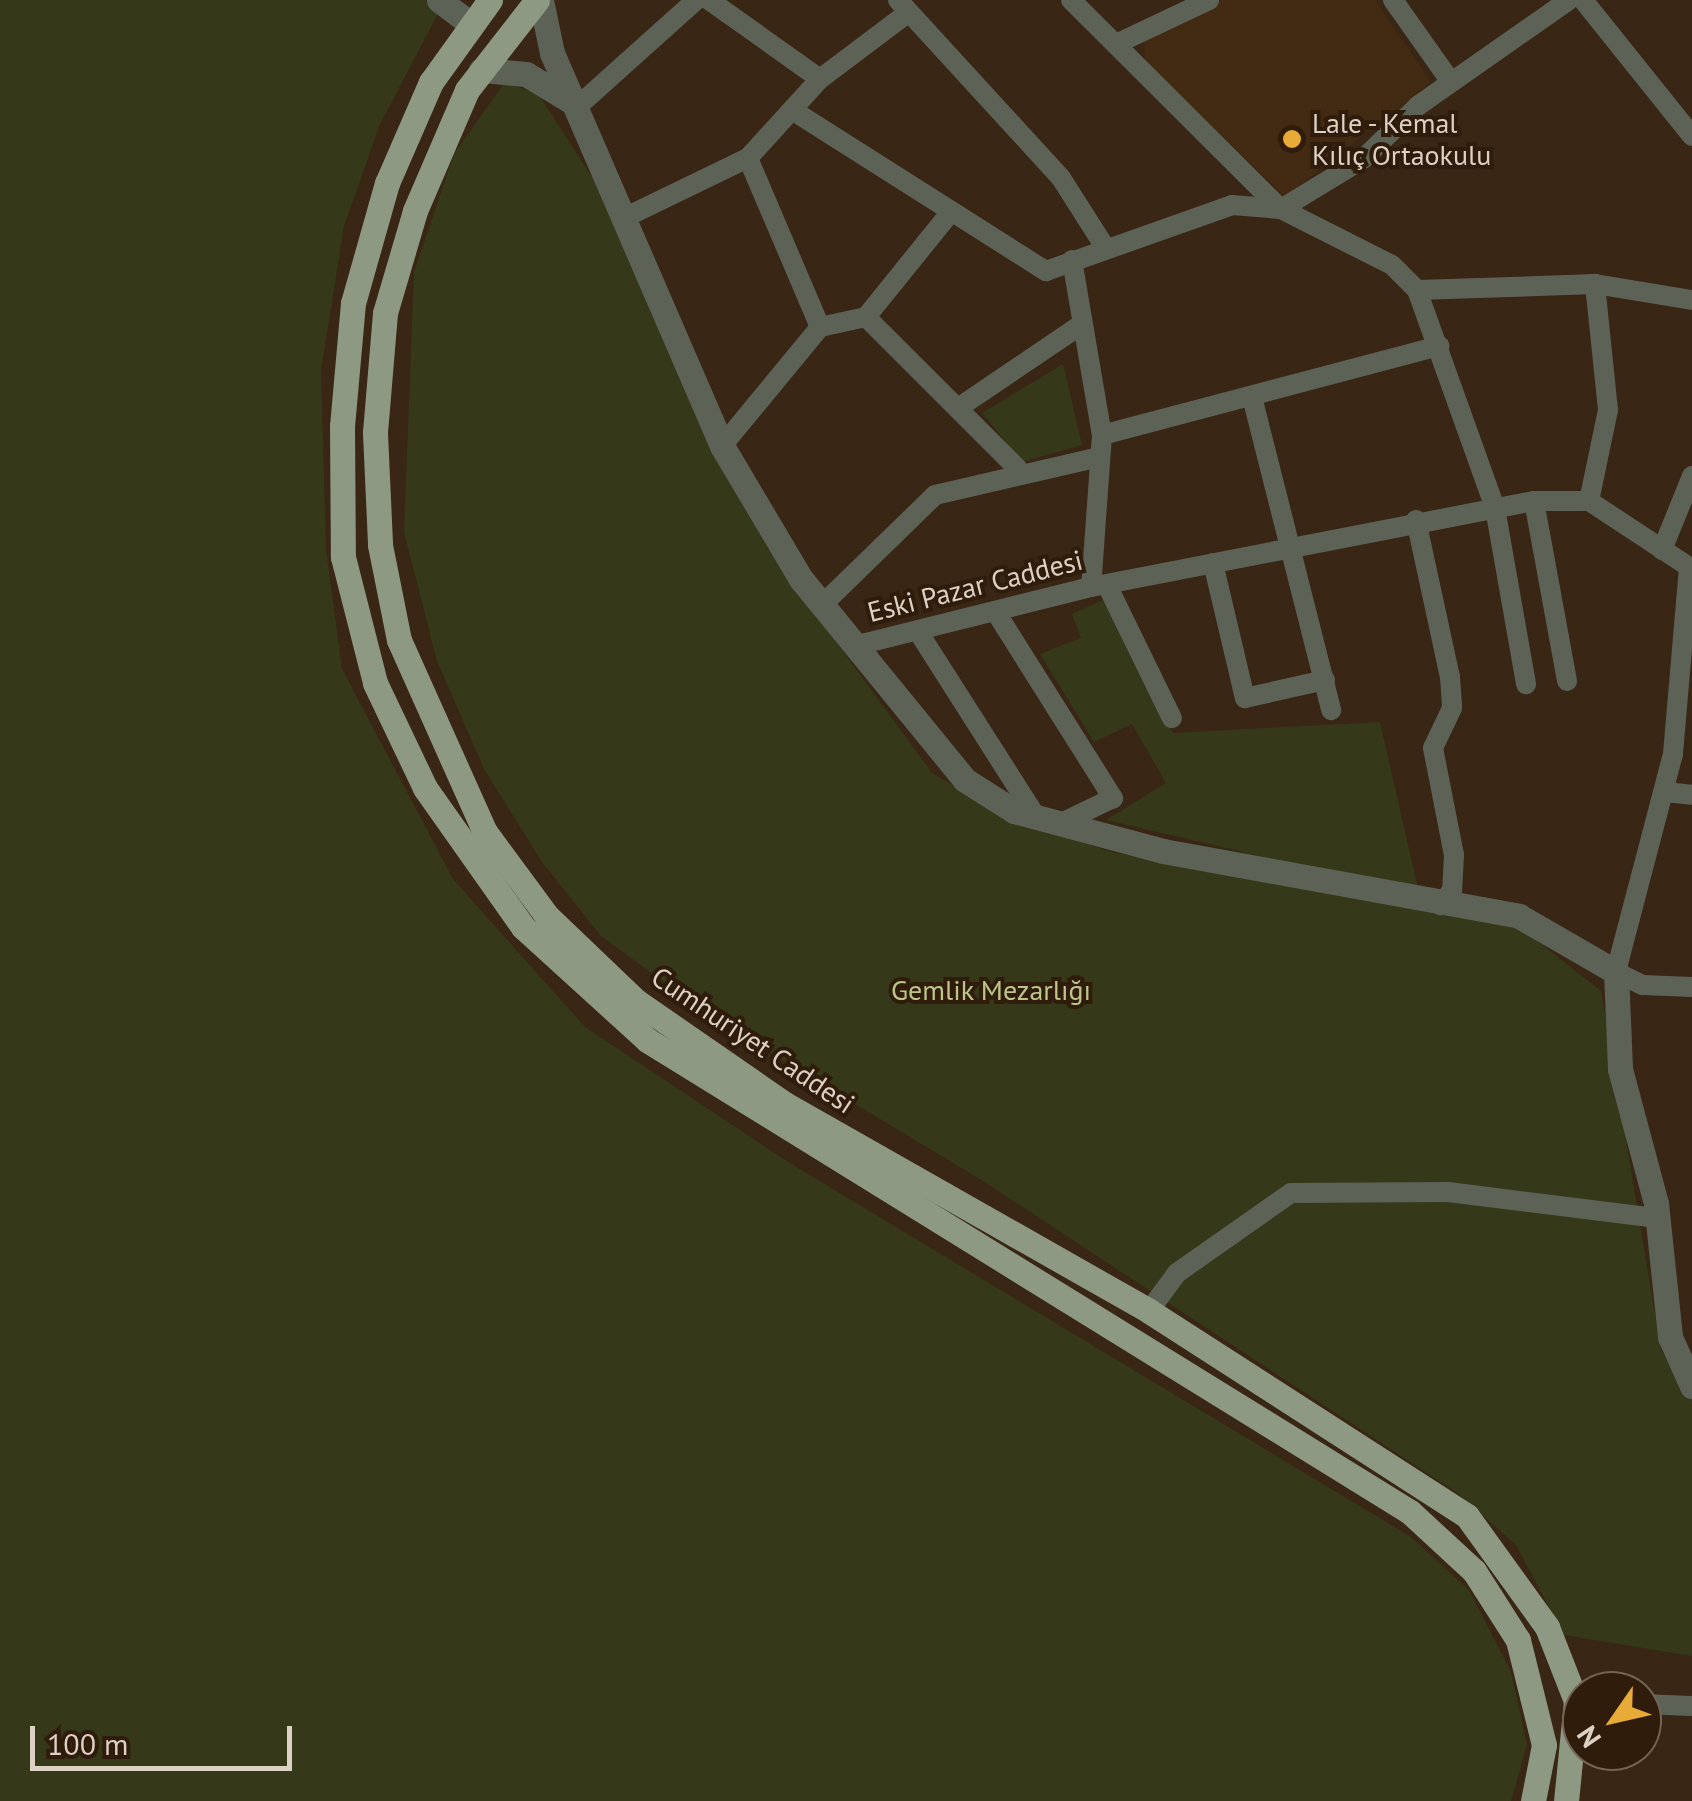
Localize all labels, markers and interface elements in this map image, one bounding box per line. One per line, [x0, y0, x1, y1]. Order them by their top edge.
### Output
place label: Lale - Kemal Kılıç Ortaokulu [1312, 106, 1492, 172]
marker: Lale - Kemal Kılıç Ortaokulu [1281, 128, 1303, 150]
street label: Eski Pazar Caddesi [864, 543, 1086, 629]
street label: Cumhuriyet Caddesi [645, 960, 861, 1120]
park label: Gemlik Mezarlığı [891, 973, 1091, 1007]
north arrow [1562, 1671, 1662, 1771]
scale bar [35, 1706, 298, 1768]
text: N [1568, 1719, 1609, 1755]
text: 100 m [47, 1724, 128, 1763]

